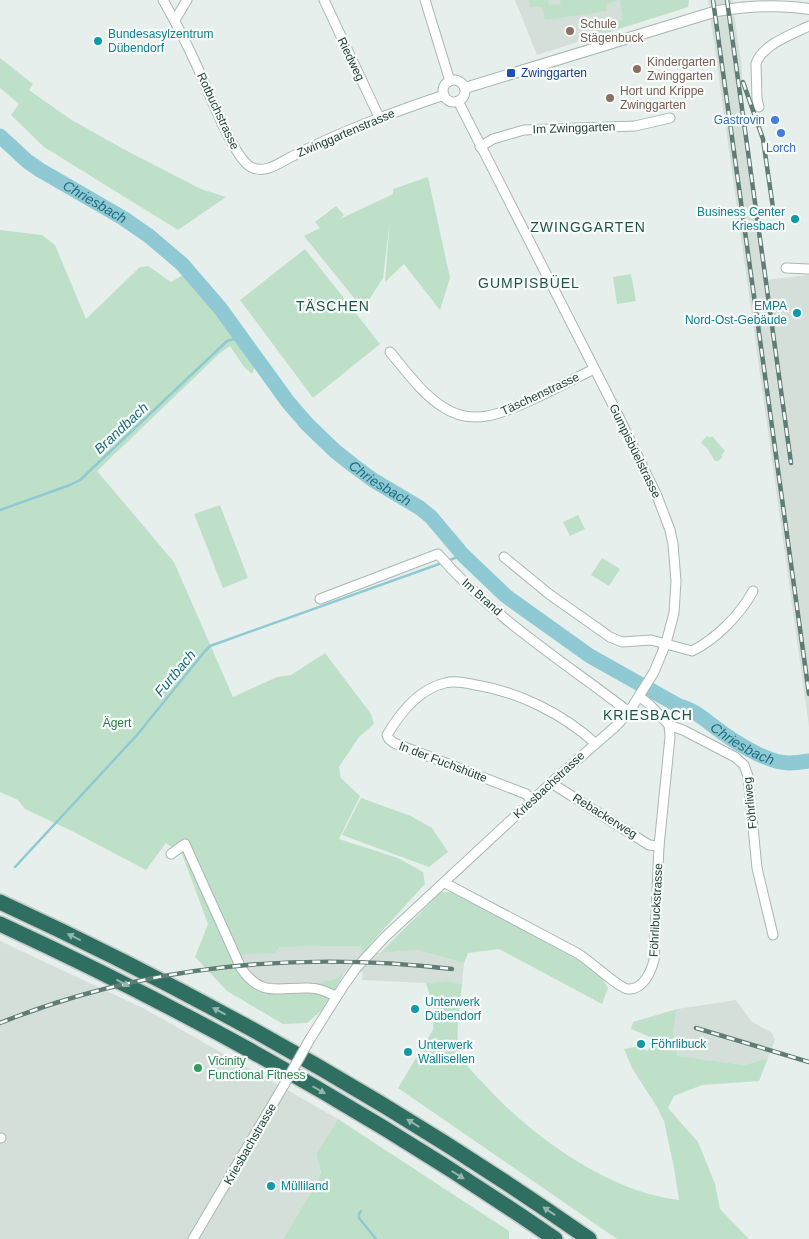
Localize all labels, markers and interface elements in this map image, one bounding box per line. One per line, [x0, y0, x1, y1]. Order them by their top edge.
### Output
place label: Schule Stägenbuck [580, 17, 644, 45]
marker: Schule Stägenbuck [564, 25, 576, 37]
place label: Bundesasylzentrum Dübendorf [108, 27, 213, 55]
marker: Bundesasylzentrum Dübendorf [92, 35, 104, 47]
street label: Riedweg [334, 35, 368, 83]
place label: Kindergarten Zwinggarten [647, 55, 716, 83]
marker: Kindergarten Zwinggarten [631, 63, 643, 75]
place label: Zwinggarten [521, 66, 587, 80]
marker: Zwinggarten [505, 67, 517, 79]
street label: Rotbuchstrasse [194, 70, 242, 152]
place label: Hort und Krippe Zwinggarten [620, 84, 704, 112]
marker: Hort und Krippe Zwinggarten [604, 92, 616, 104]
street label: Zwinggartenstrasse [295, 106, 397, 160]
place label: Gastrovin [714, 113, 765, 127]
marker: Gastrovin [769, 114, 781, 126]
street label: Im Zwinggarten [532, 120, 616, 136]
marker: Lorch [775, 127, 787, 139]
place label: Lorch [766, 141, 796, 155]
water label: Chriesbach [60, 177, 130, 227]
place label: Business Center Kriesbach [697, 205, 785, 233]
marker: Business Center Kriesbach [789, 213, 801, 225]
district label: ZWINGGARTEN [530, 219, 646, 235]
district label: GUMPISBÜEL [478, 274, 580, 291]
district label: TÄSCHEN [296, 298, 370, 314]
place label: EMPA Nord-Ost-Gebäude [685, 299, 787, 327]
marker: EMPA Nord-Ost-Gebäude [791, 307, 803, 319]
street label: Täschenstrasse [499, 370, 582, 418]
water label: Brandbach [91, 399, 151, 457]
street label: Gumpisbüelstrasse [606, 402, 664, 501]
water label: Chriesbach [346, 457, 414, 509]
street label: Im Brand [459, 576, 505, 618]
water label: Furtbach [151, 647, 199, 699]
district label: KRIESBACH [603, 707, 693, 723]
park label: Ägert [103, 716, 132, 730]
water label: Chriesbach [708, 719, 777, 768]
street label: In der Fuchshütte [397, 739, 489, 785]
street label: Kriesbachstrasse [511, 748, 588, 822]
street label: Föhrliweg [740, 776, 760, 830]
street label: Rebackerweg [570, 791, 640, 841]
street label: Föhrlibuckstrasse [647, 862, 665, 957]
one-way arrow [67, 932, 81, 940]
one-way arrow [115, 979, 130, 987]
place label: Unterwerk Dübendorf [425, 995, 482, 1023]
marker: Unterwerk Dübendorf [409, 1003, 421, 1015]
one-way arrow [212, 1006, 225, 1015]
place label: Föhrlibuck [651, 1037, 707, 1051]
place label: Unterwerk Wallisellen [418, 1038, 475, 1066]
marker: Föhrlibuck [635, 1038, 647, 1050]
marker: Unterwerk Wallisellen [402, 1046, 414, 1058]
place label: Vicinity Functional Fitness [208, 1054, 305, 1082]
marker: Vicinity Functional Fitness [192, 1062, 204, 1074]
one-way arrow [313, 1086, 326, 1095]
street label: Kriesbachstrasse [221, 1100, 279, 1187]
one-way arrow [406, 1118, 420, 1128]
one-way arrow [451, 1170, 464, 1180]
place label: Mülliland [281, 1179, 328, 1193]
marker: Mülliland [265, 1180, 277, 1192]
one-way arrow [543, 1206, 556, 1216]

